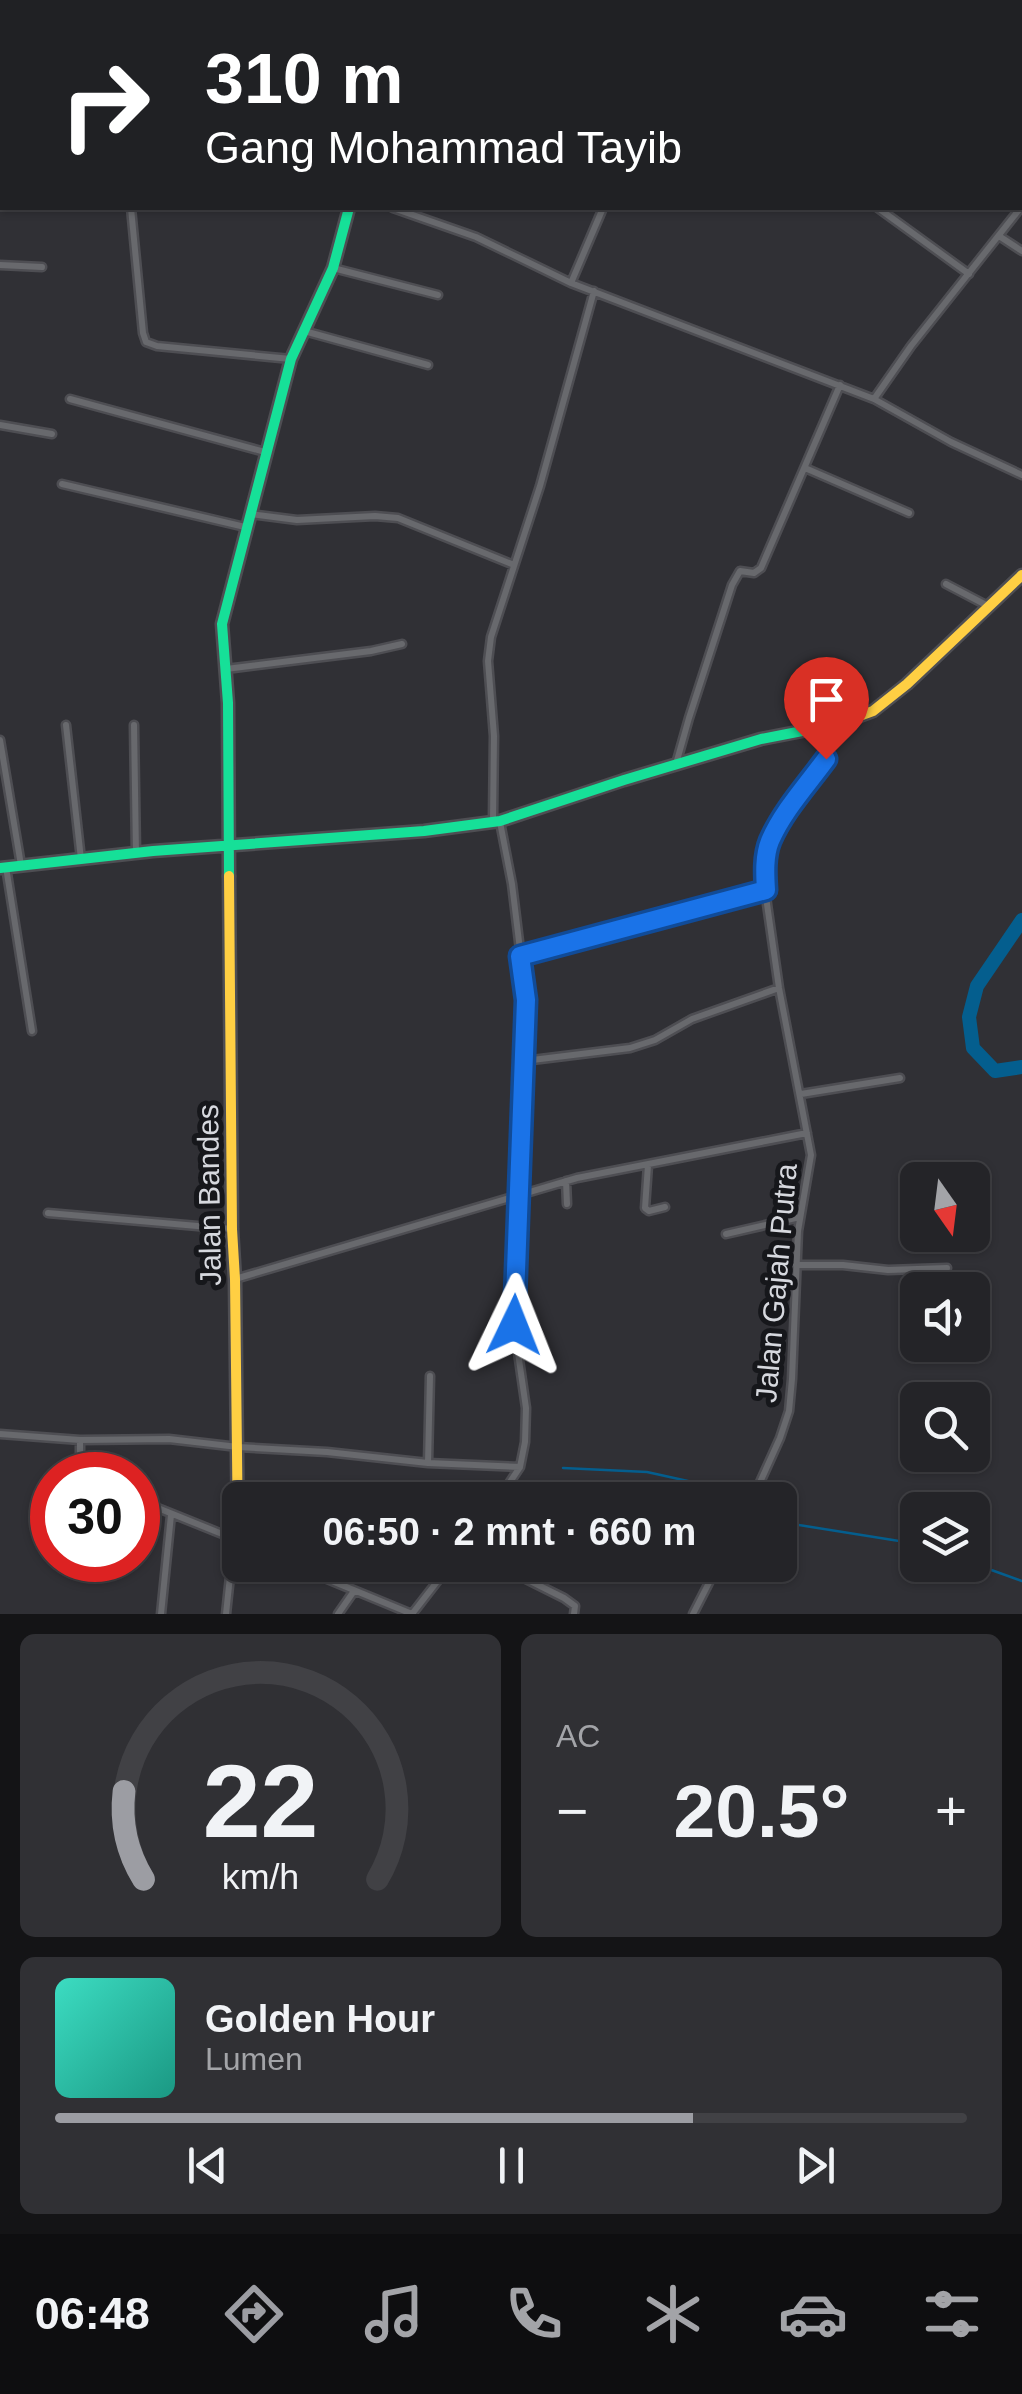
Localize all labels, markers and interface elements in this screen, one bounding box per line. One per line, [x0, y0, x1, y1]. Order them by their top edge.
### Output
icon: right [40, 40, 170, 170]
text: 310 m [205, 40, 403, 118]
text: Gang Mohammad Tayib [205, 122, 682, 173]
pin [784, 657, 869, 760]
icon: arrive [799, 672, 854, 727]
street label: Jalan Bandes [191, 1104, 227, 1286]
street label: Jalan Gajah Putra [749, 1162, 803, 1404]
north arrow [900, 1162, 990, 1252]
map controls [900, 1162, 990, 1582]
button: sound [900, 1272, 990, 1362]
position arrow [462, 1273, 566, 1377]
button: search [900, 1382, 990, 1472]
speed limit sign: 30 [30, 1452, 160, 1582]
button: layers [900, 1492, 990, 1582]
text: 06:50 · 2 mnt · 660 m [323, 1511, 696, 1553]
text: AC [556, 1718, 600, 1754]
text: 22 [203, 1743, 318, 1859]
text: 20.5° [674, 1769, 849, 1853]
text: − [556, 1780, 588, 1842]
text: + [935, 1780, 967, 1842]
text: km/h [222, 1857, 299, 1897]
text: Golden Hour [205, 1998, 435, 2040]
text: Lumen [205, 2041, 303, 2077]
icon: previous [180, 2138, 235, 2193]
icon: pause [484, 2138, 539, 2193]
icon: next [788, 2138, 843, 2193]
icon: directions [219, 2279, 289, 2349]
icon: music [359, 2279, 429, 2349]
icon: phone [499, 2279, 569, 2349]
icon: climate [638, 2279, 708, 2349]
icon: car [778, 2279, 848, 2349]
icon: filters [917, 2279, 987, 2349]
text: 06:48 [35, 2288, 150, 2339]

